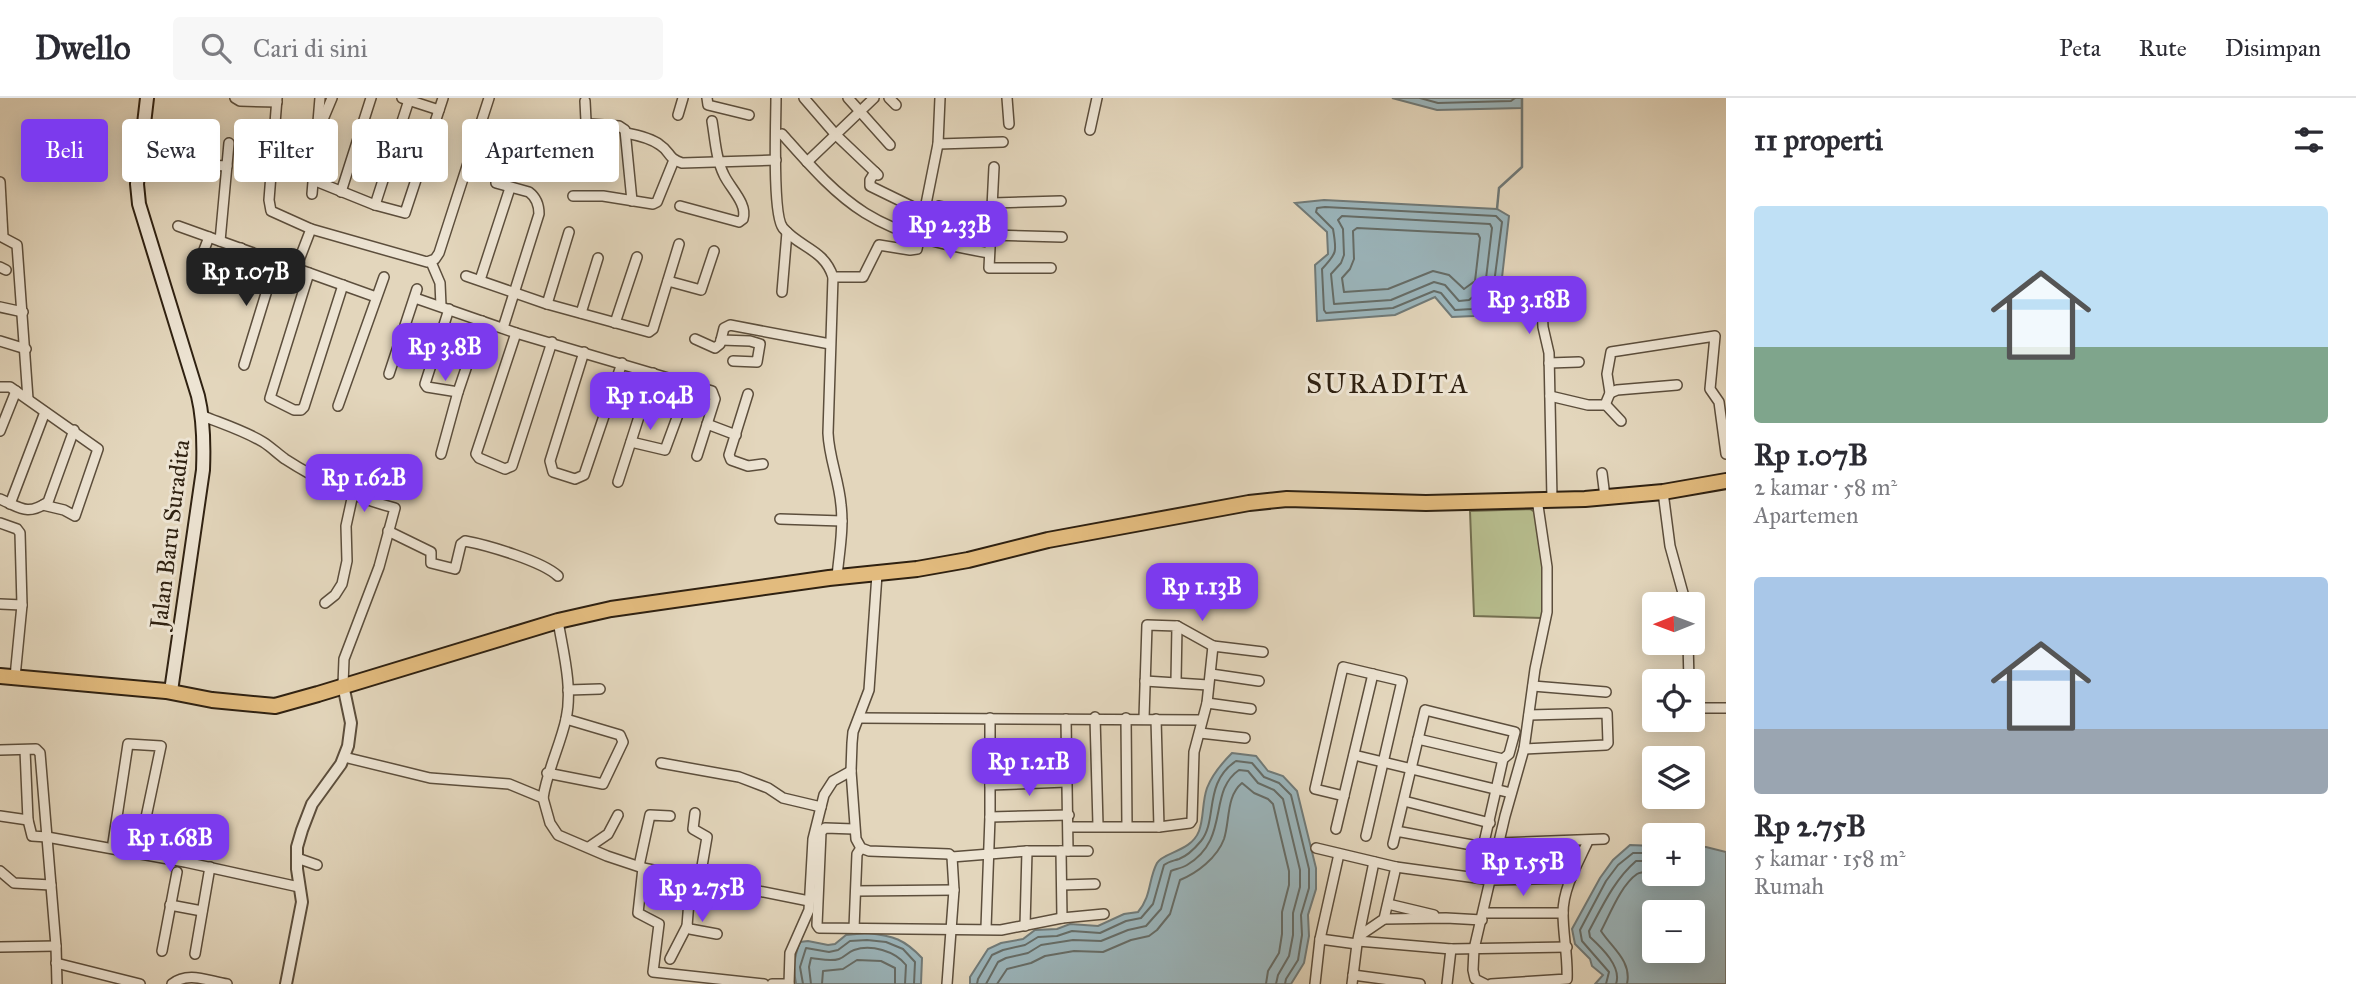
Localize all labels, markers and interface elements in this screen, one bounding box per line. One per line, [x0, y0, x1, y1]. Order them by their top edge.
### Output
search box [173, 17, 663, 80]
text: Dwello [35, 28, 131, 68]
icon: search [197, 29, 235, 67]
text: Cari di sini [253, 32, 368, 64]
text: Peta [2059, 33, 2101, 63]
text: Rute [2139, 33, 2187, 63]
text: Disimpan [2225, 33, 2321, 63]
chip: Beli [21, 119, 108, 182]
chip: Sewa [122, 119, 220, 182]
chip: Filter [234, 119, 338, 182]
chip: Baru [352, 119, 448, 182]
chip: Apartemen [462, 119, 619, 182]
icon: filters [2290, 121, 2328, 159]
text: 11 properti [1754, 122, 1883, 158]
pin: Rp 2.33B [878, 202, 1022, 261]
text: Rp 2.33B [909, 210, 991, 238]
pin: Rp 1.07B [174, 248, 318, 308]
icon: home [1978, 252, 2104, 378]
text: Rp 1.07B [202, 257, 290, 285]
pin: Rp 3.18B [1457, 276, 1601, 336]
text: Rp 3.18B [1487, 285, 1571, 313]
pin: Rp 3.8B [380, 324, 510, 383]
text: Rp 3.8B [408, 332, 482, 360]
district label: SURADITA [1306, 366, 1470, 401]
pin: Rp 1.04B [578, 372, 722, 432]
text: Rp 1.04B [606, 381, 694, 409]
street label: Jalan Baru Suradita [143, 437, 197, 633]
text: Rp 1.07B [1754, 437, 1868, 473]
pin: Rp 1.62B [292, 454, 436, 514]
text: Rp 1.62B [322, 463, 406, 491]
text: 2 kamar · 58 m² [1754, 473, 1897, 501]
text: Apartemen [1754, 501, 1858, 529]
pin: Rp 1.13B [1130, 564, 1274, 623]
text: Rp 1.13B [1162, 572, 1242, 600]
north arrow [1642, 592, 1704, 654]
map controls [1642, 592, 1705, 963]
icon: home [1978, 623, 2104, 749]
button: locate [1642, 669, 1705, 732]
pin: Rp 1.21B [957, 738, 1101, 798]
button: layers [1642, 746, 1705, 809]
text: Rp 1.21B [988, 747, 1070, 775]
text: Rp 2.75B [1754, 808, 1866, 844]
pin: Rp 1.68B [98, 814, 242, 874]
text: Rp 1.68B [127, 823, 213, 851]
button: + [1642, 823, 1705, 886]
pin: Rp 1.55B [1451, 838, 1595, 898]
text: 5 kamar · 158 m² [1754, 844, 1905, 872]
text: Rp 1.55B [1482, 847, 1564, 875]
pin: Rp 2.75B [630, 864, 774, 924]
text: Rumah [1754, 872, 1824, 900]
text: Rp 2.75B [659, 873, 745, 901]
button: − [1642, 900, 1705, 963]

